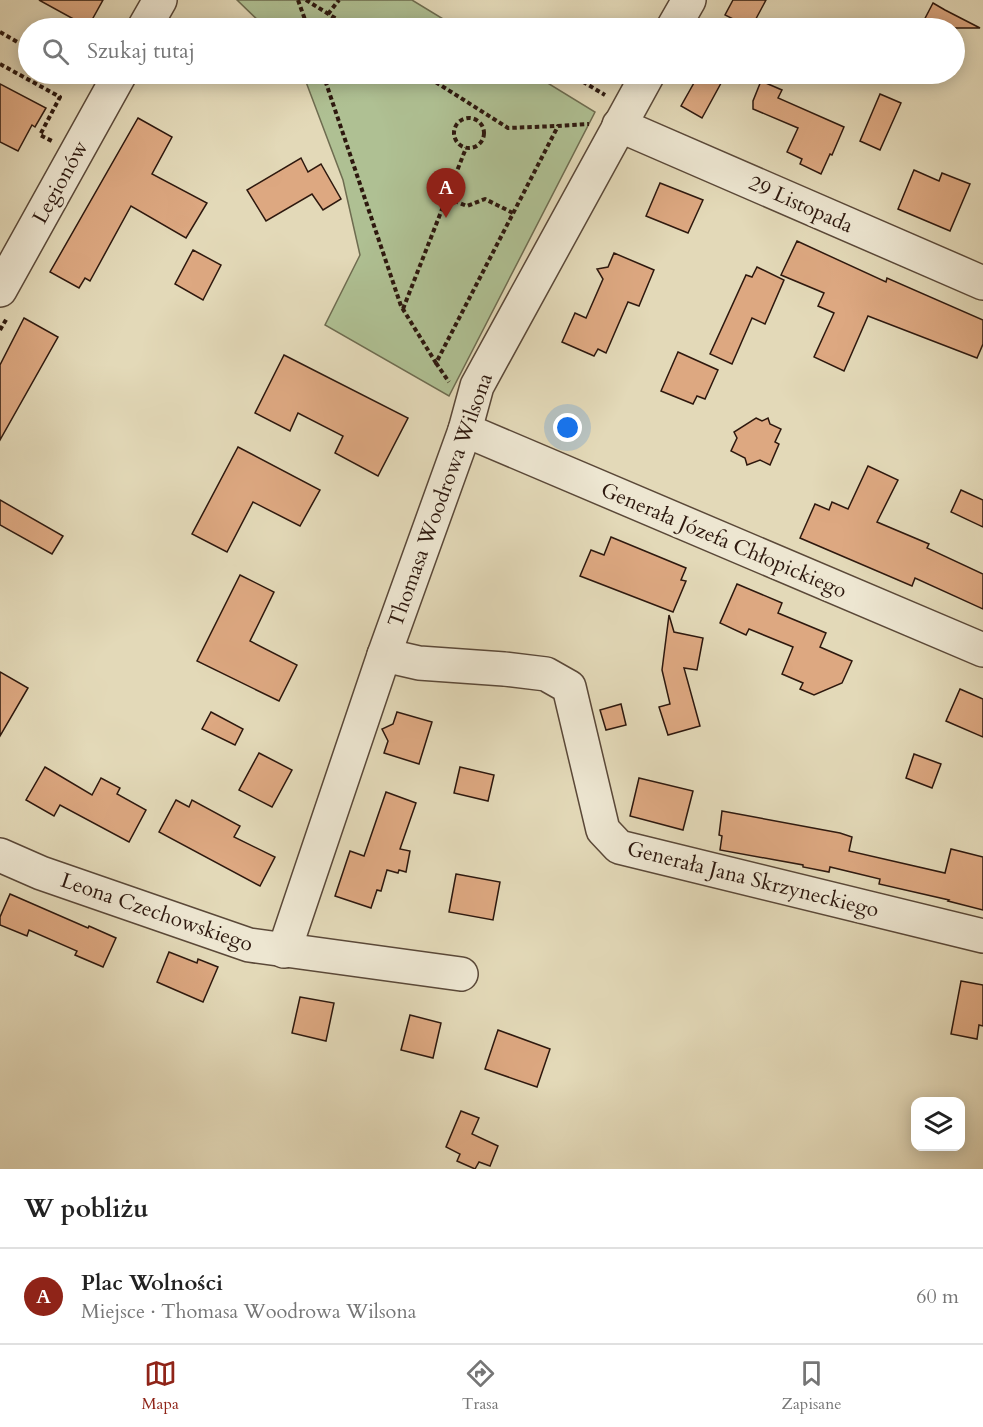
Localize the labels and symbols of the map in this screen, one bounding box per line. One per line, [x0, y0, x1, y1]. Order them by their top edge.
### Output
street label: Legionów [26, 135, 95, 229]
pin: A [426, 168, 466, 218]
street label: 29 Listopada [744, 169, 858, 240]
street label: Thomasa Woodrowa Wilsona [381, 369, 500, 631]
your location [553, 413, 582, 442]
street label: Generała Józefa Chłopickiego [596, 475, 851, 606]
street label: Generała Jana Skrzyneckiego [624, 834, 882, 925]
street label: Leona Czechowskiego [57, 866, 257, 959]

